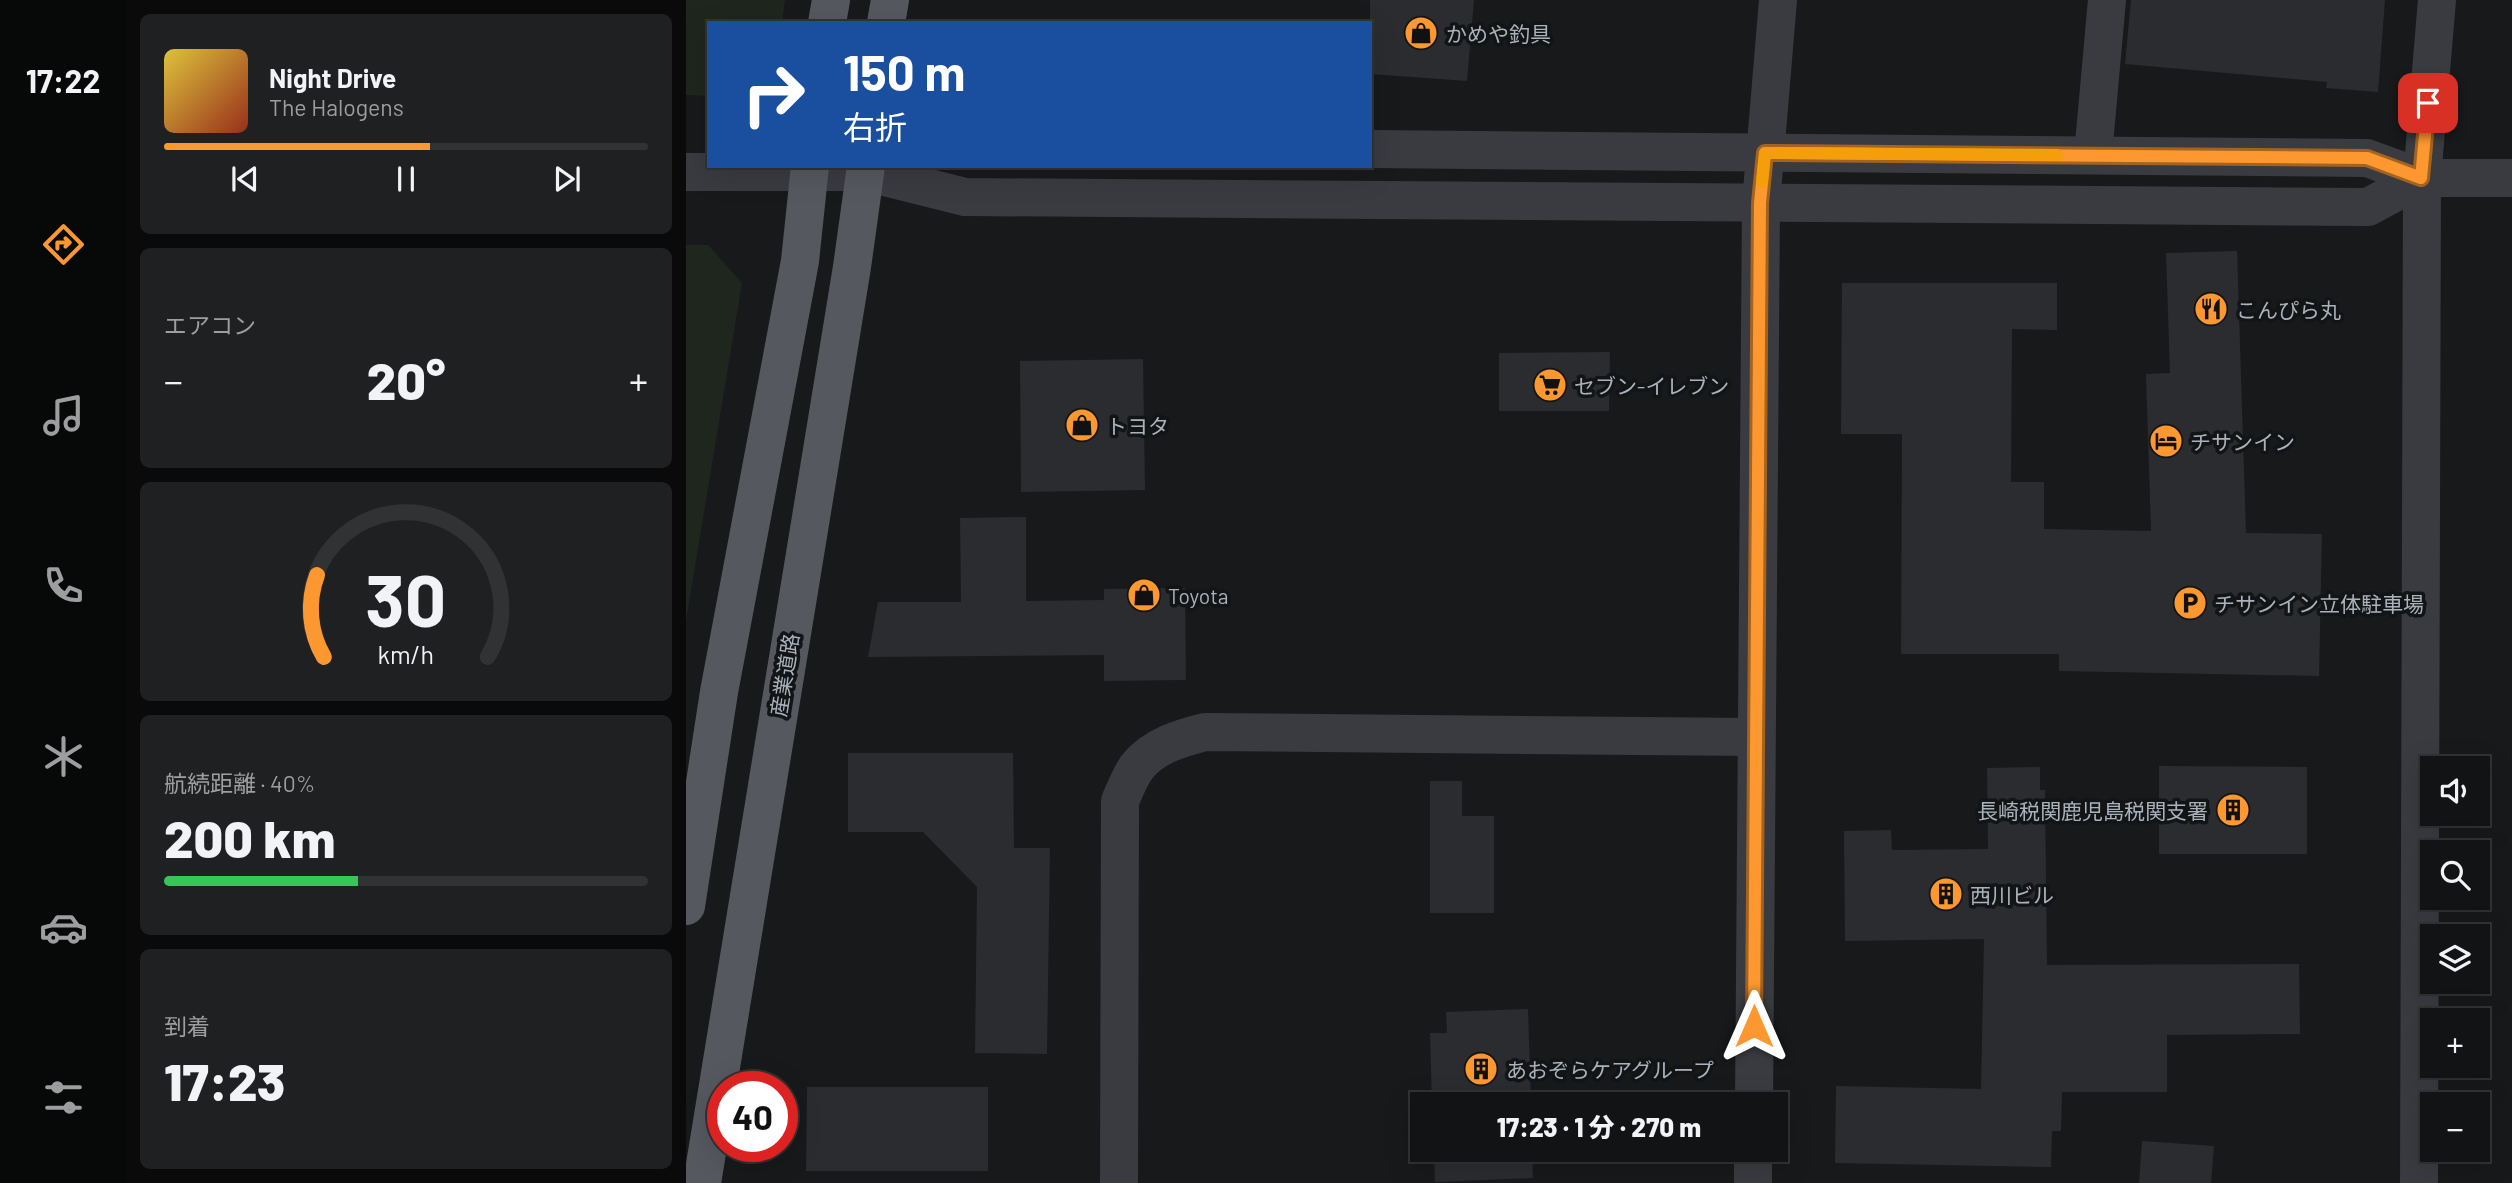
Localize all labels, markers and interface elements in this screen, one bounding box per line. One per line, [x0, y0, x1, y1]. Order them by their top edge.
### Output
shop icon: かめや釣具 [1402, 14, 1440, 52]
place label: かめや釣具 [1446, 21, 1551, 46]
text: 150 m [843, 42, 965, 101]
icon: right [728, 49, 819, 140]
text: 17:22 [26, 61, 100, 99]
text: Night Drive [269, 62, 396, 93]
pin [2398, 73, 2458, 133]
icon: arrive [2409, 84, 2447, 122]
text: The Halogens [269, 93, 404, 121]
text: 右折 [843, 107, 907, 145]
icon: previous [226, 160, 264, 198]
icon: pause [387, 160, 425, 198]
icon: next [548, 160, 586, 198]
icon: directions [39, 220, 88, 269]
restaurant icon: こんぴら丸 [2192, 290, 2230, 328]
place label: こんぴら丸 [2236, 297, 2341, 322]
text: エアコン [164, 311, 256, 339]
text: 20° [367, 348, 445, 410]
text: − [164, 357, 183, 403]
text: + [629, 357, 648, 403]
supermarket icon: セブン-イレブン [1531, 366, 1569, 404]
place label: セブン-イレブン [1574, 373, 1729, 398]
icon: music [39, 391, 88, 440]
shop icon: トヨタ [1063, 406, 1101, 444]
place label: トヨタ [1106, 413, 1169, 438]
hotel icon: チサンイン [2147, 422, 2185, 460]
place label: チサンイン [2190, 429, 2295, 454]
text: 30 [366, 555, 446, 643]
icon: phone [39, 561, 88, 610]
shop icon: Toyota [1125, 576, 1163, 614]
place label: Toyota [1168, 583, 1229, 608]
parking icon: チサンイン立体駐車場 [2171, 584, 2209, 622]
place label: チサンイン立体駐車場 [2214, 591, 2424, 616]
street label: 産業道路 [765, 632, 803, 718]
text: km/h [378, 639, 434, 669]
icon: climate [39, 732, 88, 781]
map controls [2420, 756, 2490, 1162]
button: sound [2420, 756, 2490, 826]
text: 航続距離 · 40% [164, 769, 315, 797]
building icon: 長崎税関鹿児島税関支署 [2214, 791, 2252, 829]
place label: 長崎税関鹿児島税関支署 [1977, 798, 2208, 823]
text: 200 km [164, 806, 335, 868]
button: search [2420, 840, 2490, 910]
building icon: 西川ビル [1927, 875, 1965, 913]
place label: 西川ビル [1970, 882, 2054, 907]
icon: car [39, 903, 88, 952]
button: layers [2420, 924, 2490, 994]
position arrow [1717, 989, 1791, 1063]
button: + [2420, 1008, 2490, 1078]
text: 到着 [164, 1012, 210, 1040]
text: 17:23 [164, 1049, 285, 1111]
building icon: あおぞらケアグループ [1462, 1050, 1500, 1088]
place label: あおぞらケアグループ [1506, 1057, 1714, 1082]
speed limit sign: 40 [707, 1071, 798, 1162]
icon: filters [39, 1073, 88, 1122]
button: − [2420, 1092, 2490, 1162]
text: 17:23 · 1 分 · 270 m [1497, 1111, 1701, 1142]

